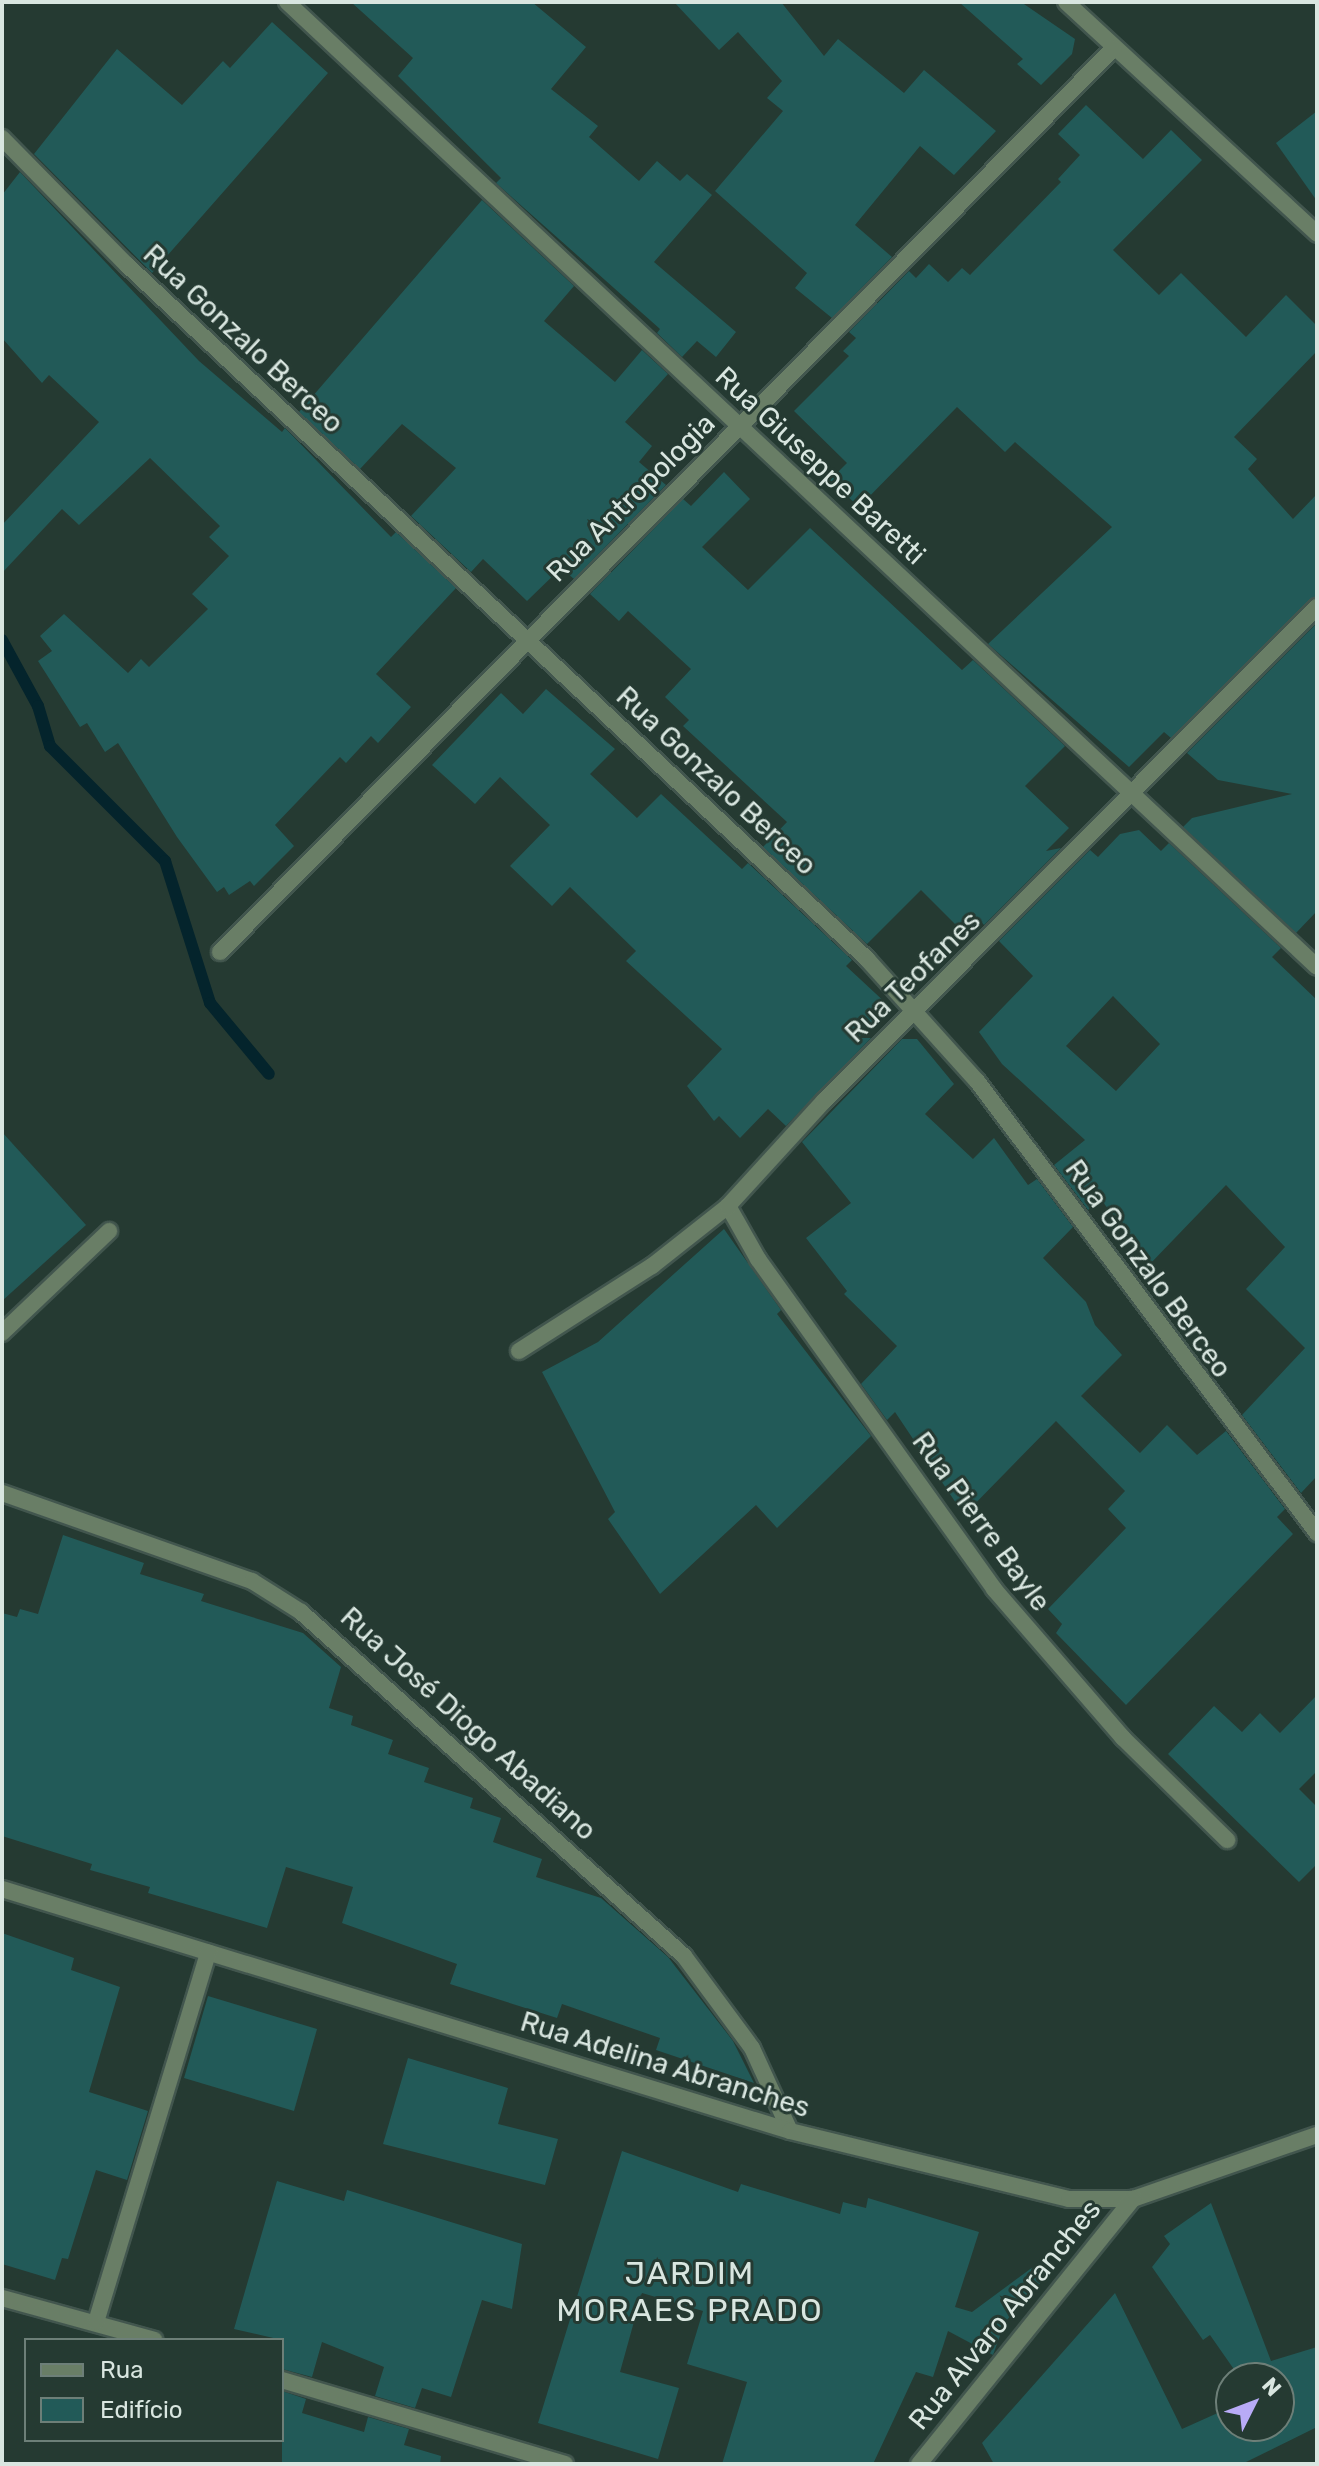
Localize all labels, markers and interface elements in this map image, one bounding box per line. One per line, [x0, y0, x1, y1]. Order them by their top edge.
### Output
street label: Rua Gonzalo Berceo [136, 238, 350, 440]
street label: Rua Giuseppe Baretti [708, 360, 932, 572]
street label: Rua Antropologia [540, 407, 722, 589]
street label: Rua Gonzalo Berceo [609, 680, 823, 882]
street label: Rua Teofanes [838, 904, 988, 1050]
street label: Rua Gonzalo Berceo [1058, 1154, 1238, 1384]
street label: Rua Pierre Bayle [905, 1426, 1057, 1618]
street label: Rua José Diogo Abadiano [333, 1600, 603, 1848]
street label: Rua Adelina Abranches [516, 2005, 814, 2125]
street label: Rua Alvaro Abranches [901, 2193, 1109, 2437]
district label: JARDIM MORAES PRADO [556, 2255, 824, 2330]
legend [24, 2338, 284, 2442]
text: Rua [100, 2356, 143, 2384]
north arrow [1215, 2362, 1295, 2442]
text: N [1256, 2372, 1287, 2402]
text: Edifício [100, 2396, 183, 2424]

